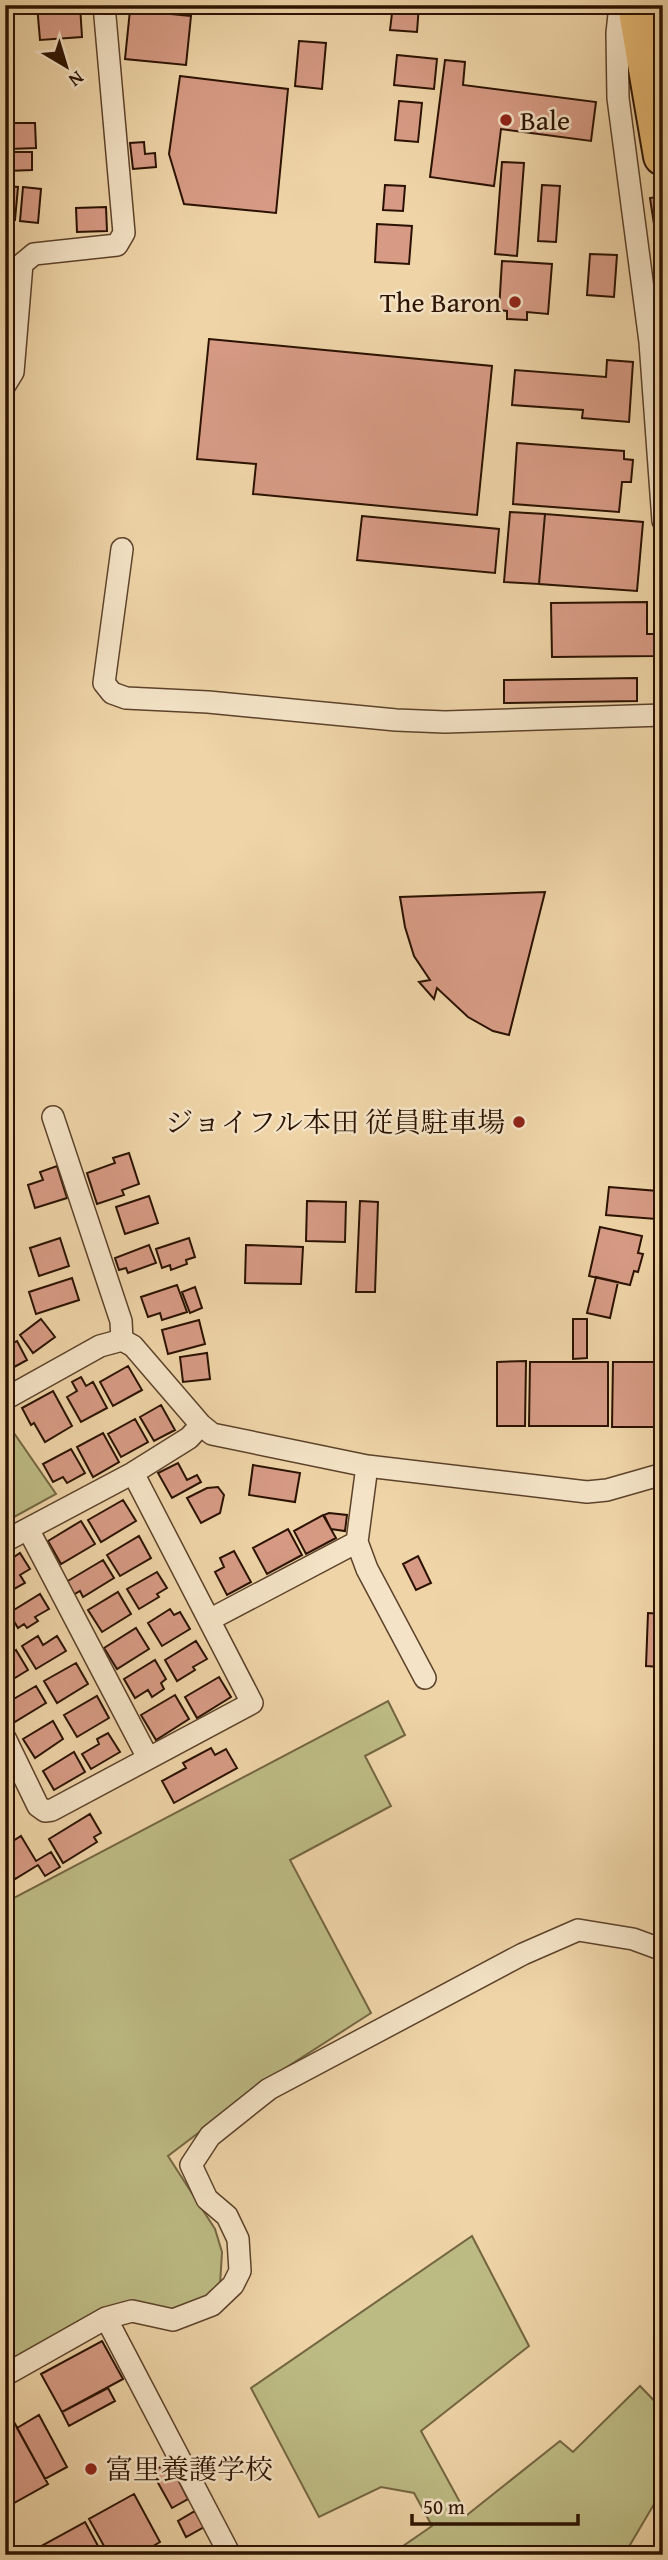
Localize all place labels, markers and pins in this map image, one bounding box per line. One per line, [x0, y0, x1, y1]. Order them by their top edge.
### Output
place label: Bale [520, 99, 570, 140]
marker: Bale [498, 112, 514, 128]
place label: The Baron [380, 281, 501, 322]
marker: The Baron [507, 294, 523, 310]
place label: ジョイフル本田 従員駐車場 [165, 1101, 505, 1142]
marker: ジョイフル本田 従員駐車場 [511, 1114, 527, 1130]
place label: 富里養護学校 [105, 2448, 273, 2489]
marker: 富里養護学校 [83, 2461, 99, 2477]

